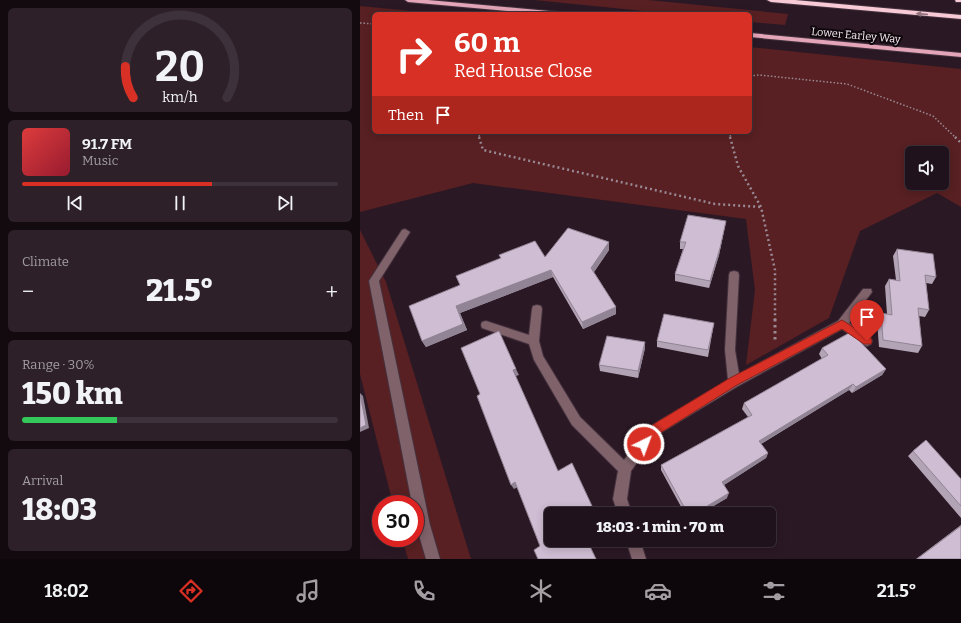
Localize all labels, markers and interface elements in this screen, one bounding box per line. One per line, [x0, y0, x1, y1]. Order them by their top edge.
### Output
one-way arrow [916, 10, 928, 17]
street label: Lower Earley Way [811, 25, 901, 46]
text: 60 m [454, 26, 520, 59]
icon: right [388, 28, 440, 80]
text: 20 [155, 42, 205, 92]
text: Red House Close [454, 60, 592, 82]
text: km/h [162, 89, 198, 106]
icon: arrive [432, 104, 454, 126]
text: Then [388, 106, 424, 124]
text: 91.7 FM [82, 135, 132, 153]
map controls [905, 146, 949, 190]
button: sound [905, 146, 949, 190]
text: Music [82, 153, 118, 168]
icon: previous [64, 192, 86, 214]
icon: pause [169, 192, 191, 214]
icon: next [274, 192, 296, 214]
text: Climate [22, 254, 69, 269]
text: 21.5° [146, 273, 214, 309]
text: − [22, 278, 34, 305]
text: + [325, 278, 338, 305]
pin [850, 300, 884, 341]
icon: arrive [856, 306, 878, 328]
text: Range · 30% [22, 357, 95, 372]
text: 150 km [22, 376, 122, 412]
position arrow [623, 423, 665, 465]
text: Arrival [22, 473, 63, 488]
text: 18:03 [22, 492, 97, 528]
speed limit sign: 30 [372, 495, 424, 547]
text: 18:03 · 1 min · 70 m [596, 518, 724, 536]
icon: directions [177, 577, 205, 605]
icon: music [294, 577, 322, 605]
icon: phone [410, 577, 438, 605]
icon: climate [527, 577, 555, 605]
icon: car [644, 577, 672, 605]
icon: filters [760, 577, 788, 605]
text: 18:02 [44, 580, 89, 602]
text: 21.5° [877, 580, 917, 602]

